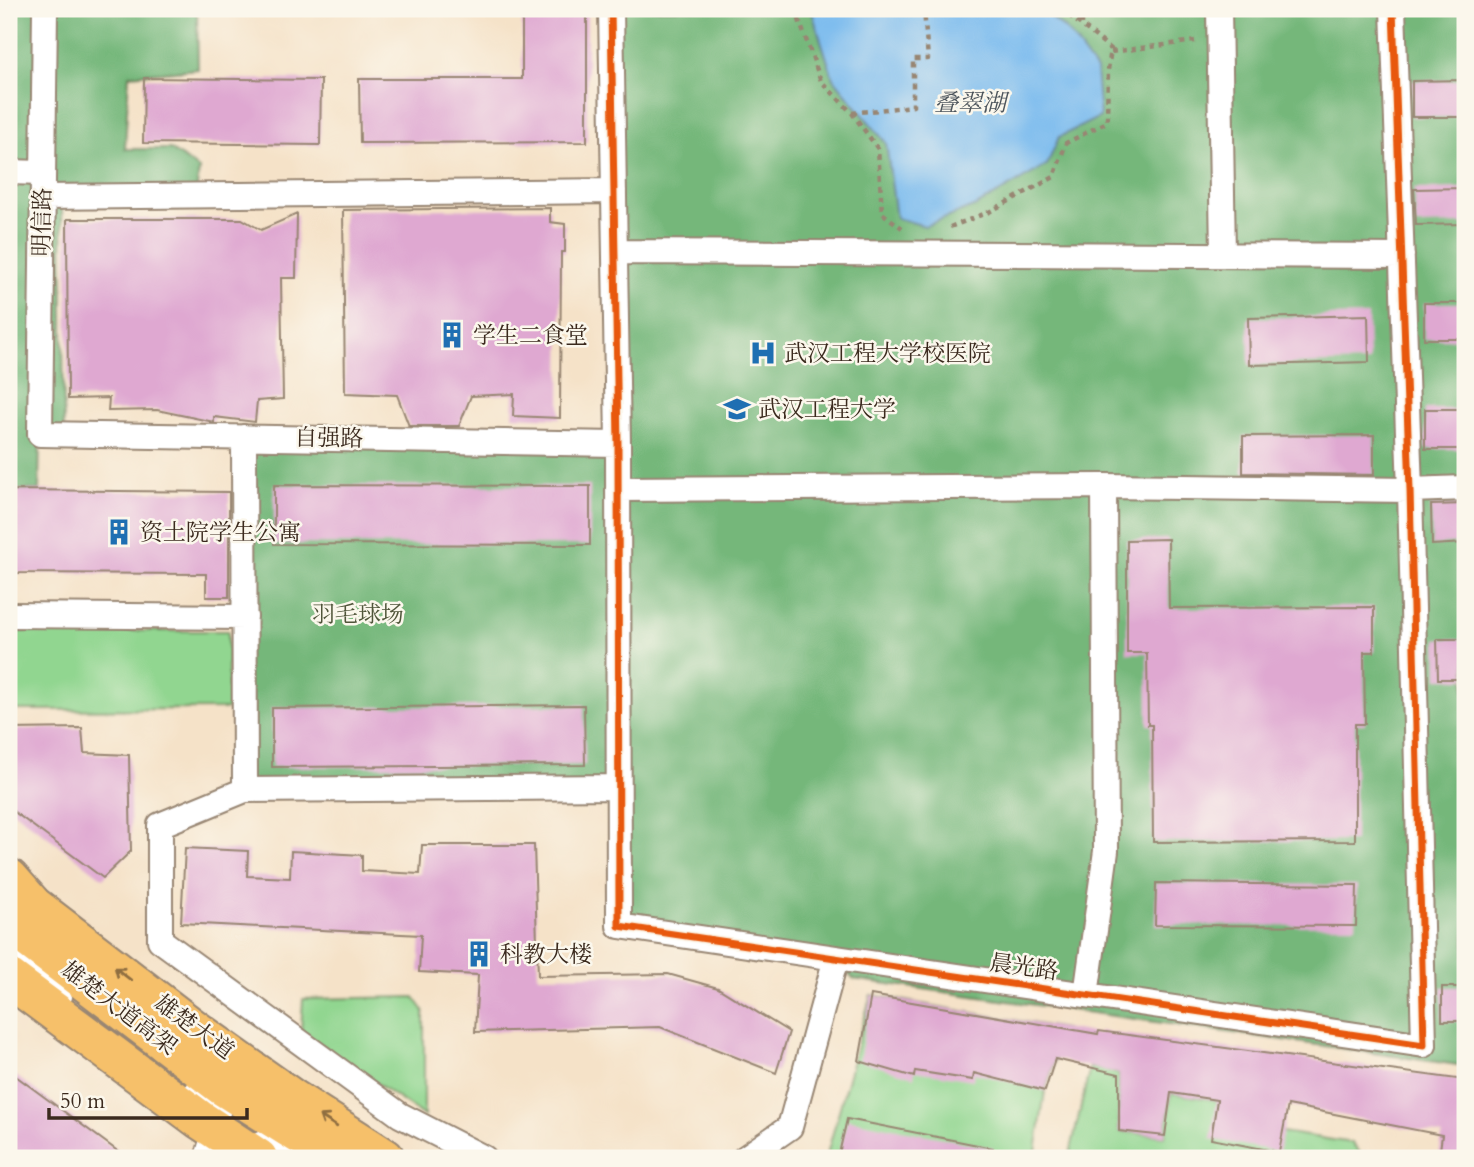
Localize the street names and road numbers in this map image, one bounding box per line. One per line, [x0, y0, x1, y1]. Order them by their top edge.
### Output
street label: 明信路 [26, 187, 58, 257]
street label: 自强路 [294, 422, 364, 454]
street label: 晨光路 [988, 947, 1060, 987]
street label: 雄楚大道高架 [55, 954, 183, 1062]
street label: 雄楚大道 [148, 987, 240, 1067]

